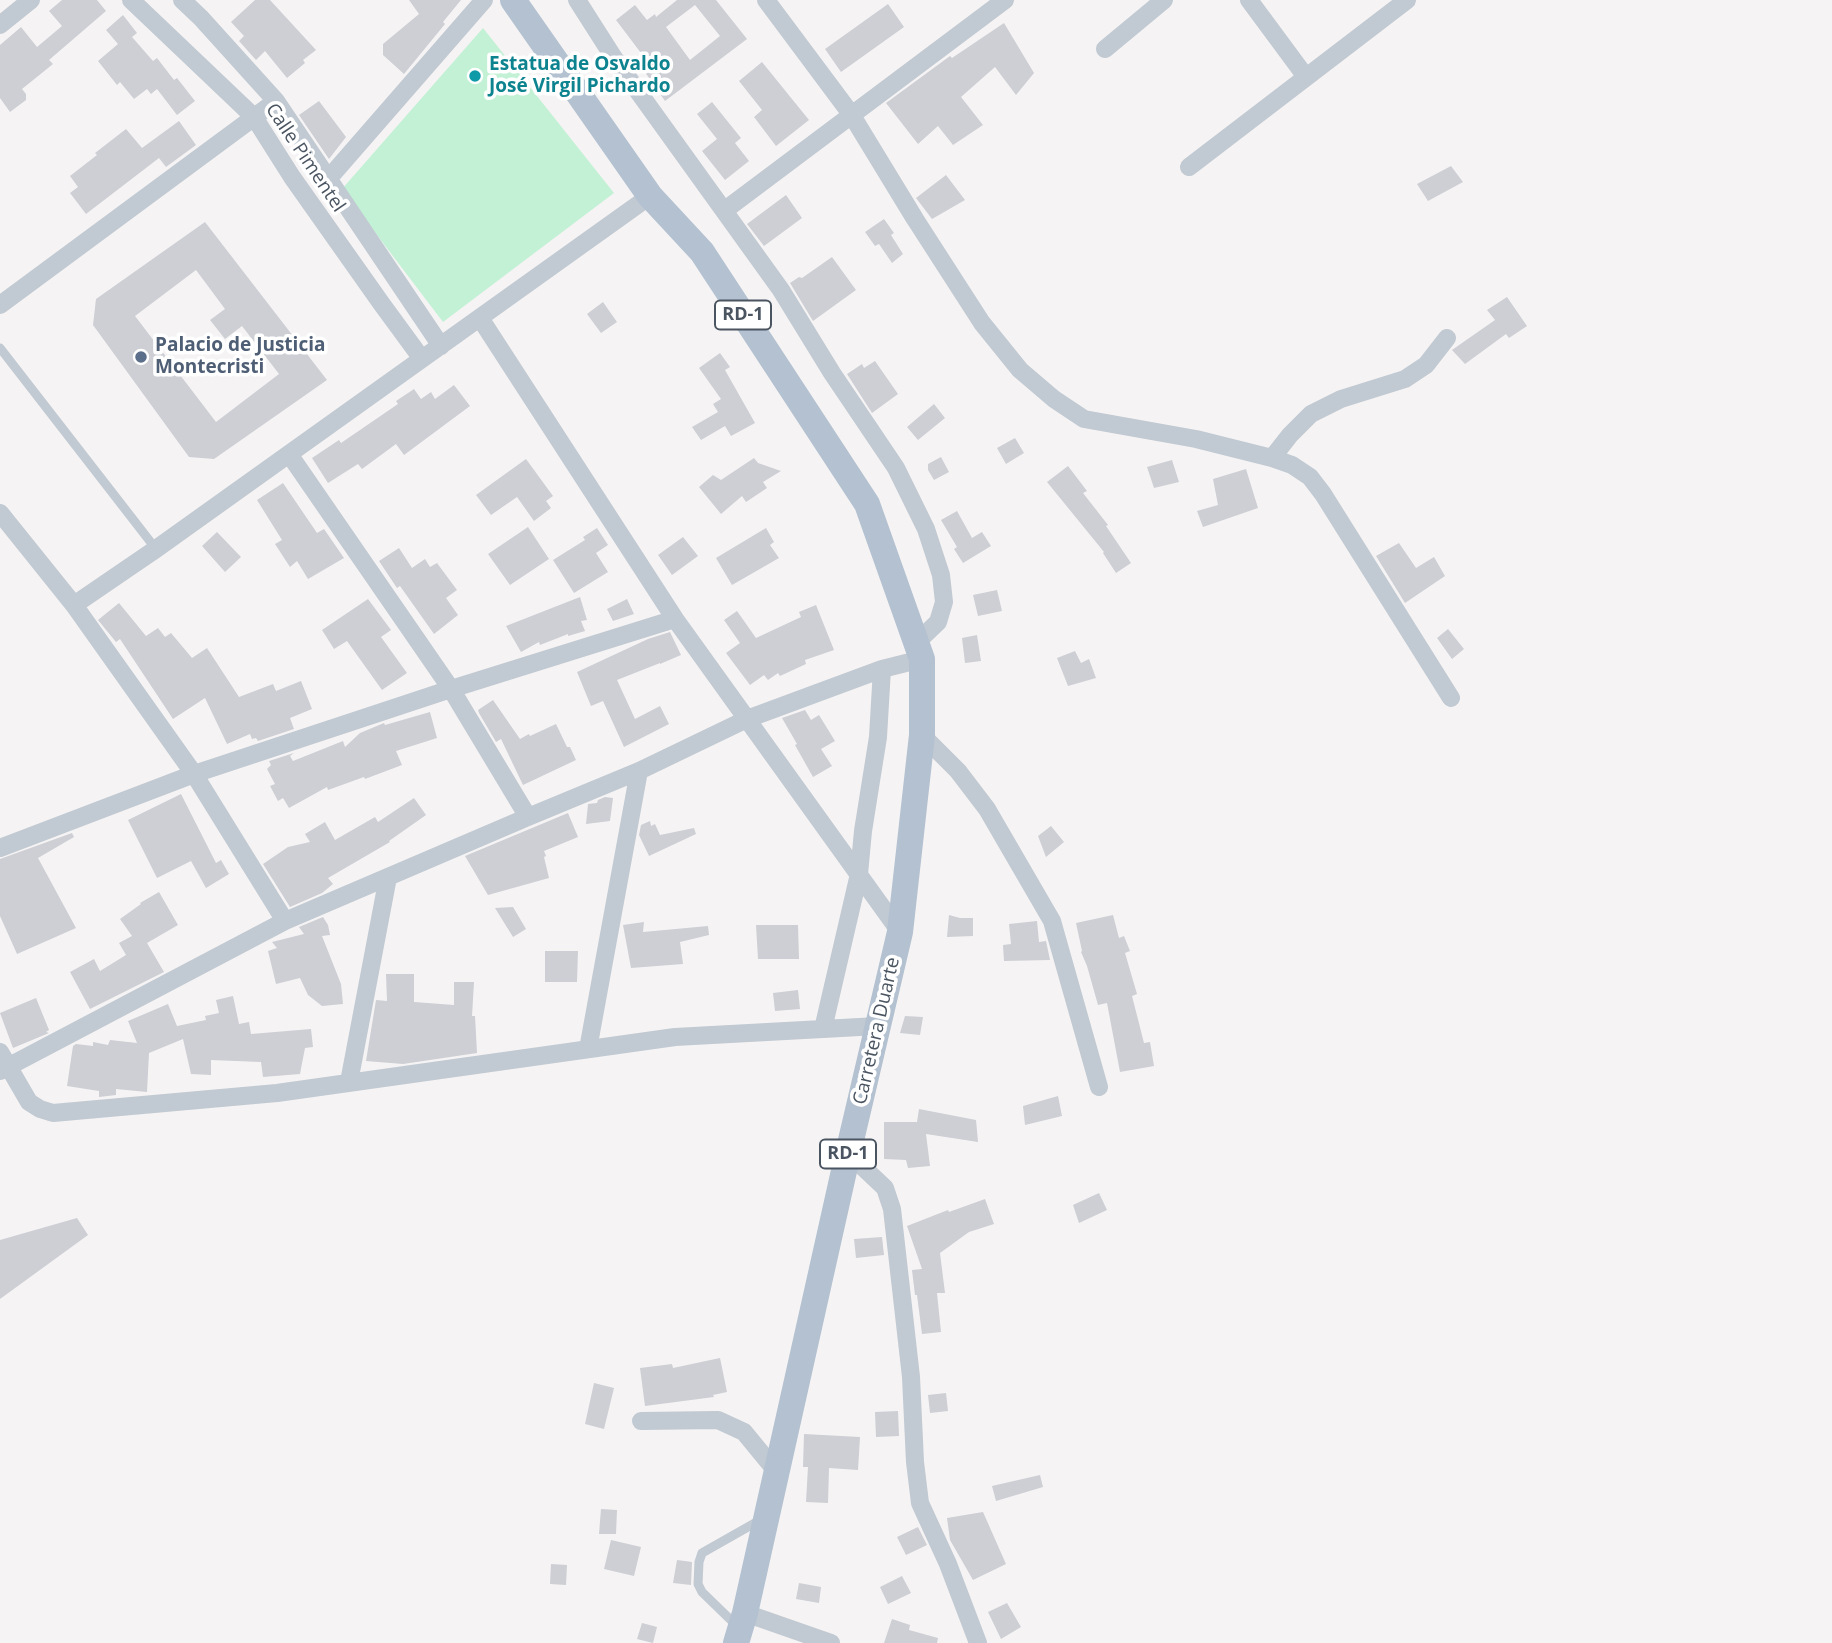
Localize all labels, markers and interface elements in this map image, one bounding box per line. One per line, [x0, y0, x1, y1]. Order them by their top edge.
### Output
place label: Estatua de Osvaldo José Virgil Pichardo [489, 54, 671, 98]
marker: Estatua de Osvaldo José Virgil Pichardo [467, 68, 483, 84]
street label: Calle Pimentel [260, 99, 350, 217]
road number: RD-1 [715, 300, 771, 330]
place label: Palacio de Justicia Montecristi [155, 335, 325, 379]
marker: Palacio de Justicia Montecristi [133, 349, 149, 365]
street label: Carretera Duarte [849, 955, 905, 1107]
road number: RD-1 [820, 1140, 876, 1168]

